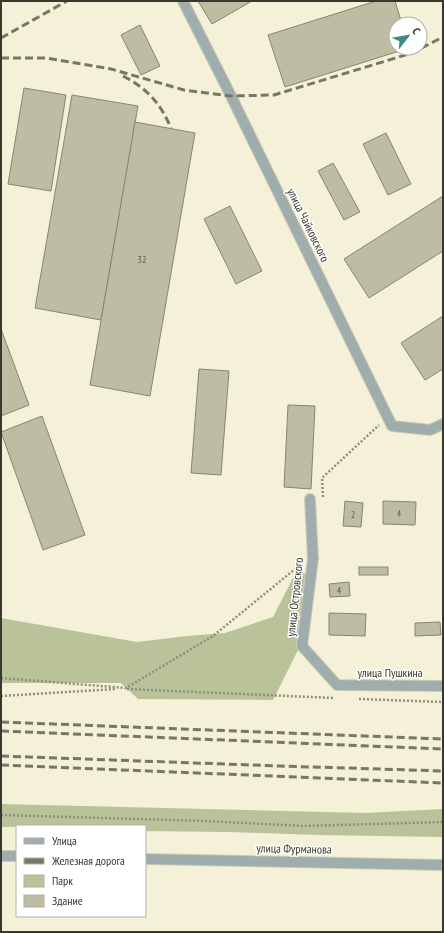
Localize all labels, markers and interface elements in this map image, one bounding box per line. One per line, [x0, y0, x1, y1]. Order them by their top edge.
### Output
north arrow [388, 16, 428, 56]
text: С [409, 25, 424, 37]
street label: улица Чайковского [284, 185, 333, 264]
house number: 32 [138, 253, 147, 266]
house number: 4 [397, 507, 402, 520]
house number: 2 [351, 508, 355, 521]
street label: улица Островского [283, 557, 306, 637]
house number: 4 [337, 584, 342, 597]
street label: улица Пушкина [357, 665, 423, 680]
legend [16, 825, 146, 917]
text: Улица [52, 833, 77, 848]
street label: улица Фурманова [256, 840, 332, 857]
text: Железная дорога [51, 853, 125, 868]
text: Парк [52, 873, 73, 888]
text: Здание [52, 893, 83, 908]

